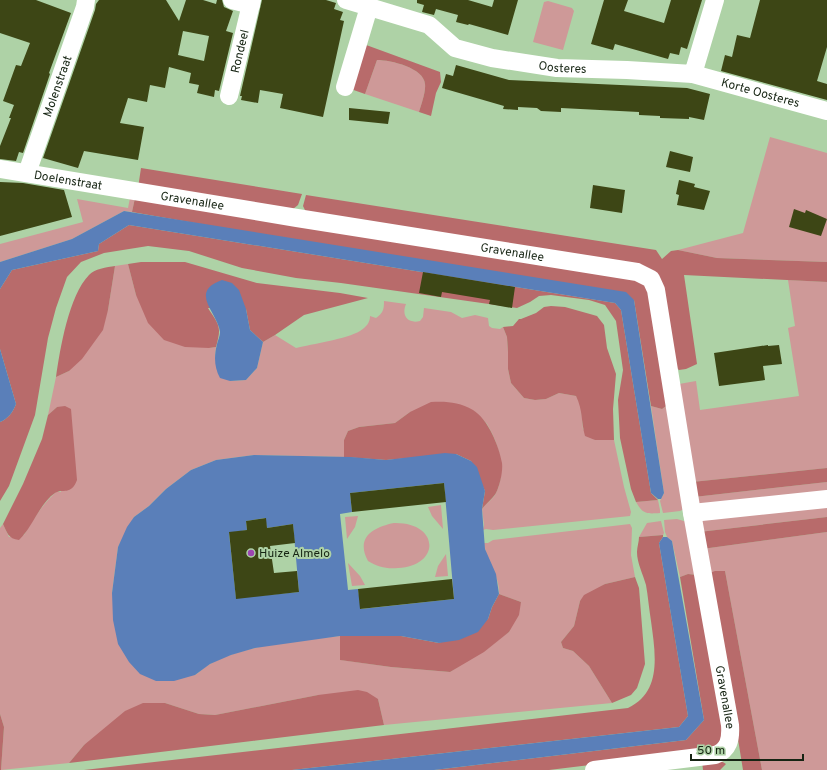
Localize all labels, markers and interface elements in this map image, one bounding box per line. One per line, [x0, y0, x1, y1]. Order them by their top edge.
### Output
street label: Rondeel [228, 28, 254, 75]
street label: Molenstraat [40, 54, 76, 119]
street label: Oosteres [537, 58, 587, 78]
street label: Korte Oosteres [719, 75, 801, 112]
street label: Doelenstraat [33, 168, 103, 195]
street label: Gravenallee [159, 189, 225, 215]
street label: Gravenallee [479, 240, 545, 266]
place label: Huize Almelo [259, 546, 330, 562]
marker: Huize Almelo [246, 548, 256, 558]
street label: Gravenallee [710, 664, 737, 729]
scale bar [691, 736, 803, 762]
text: 50 m [697, 743, 725, 759]

